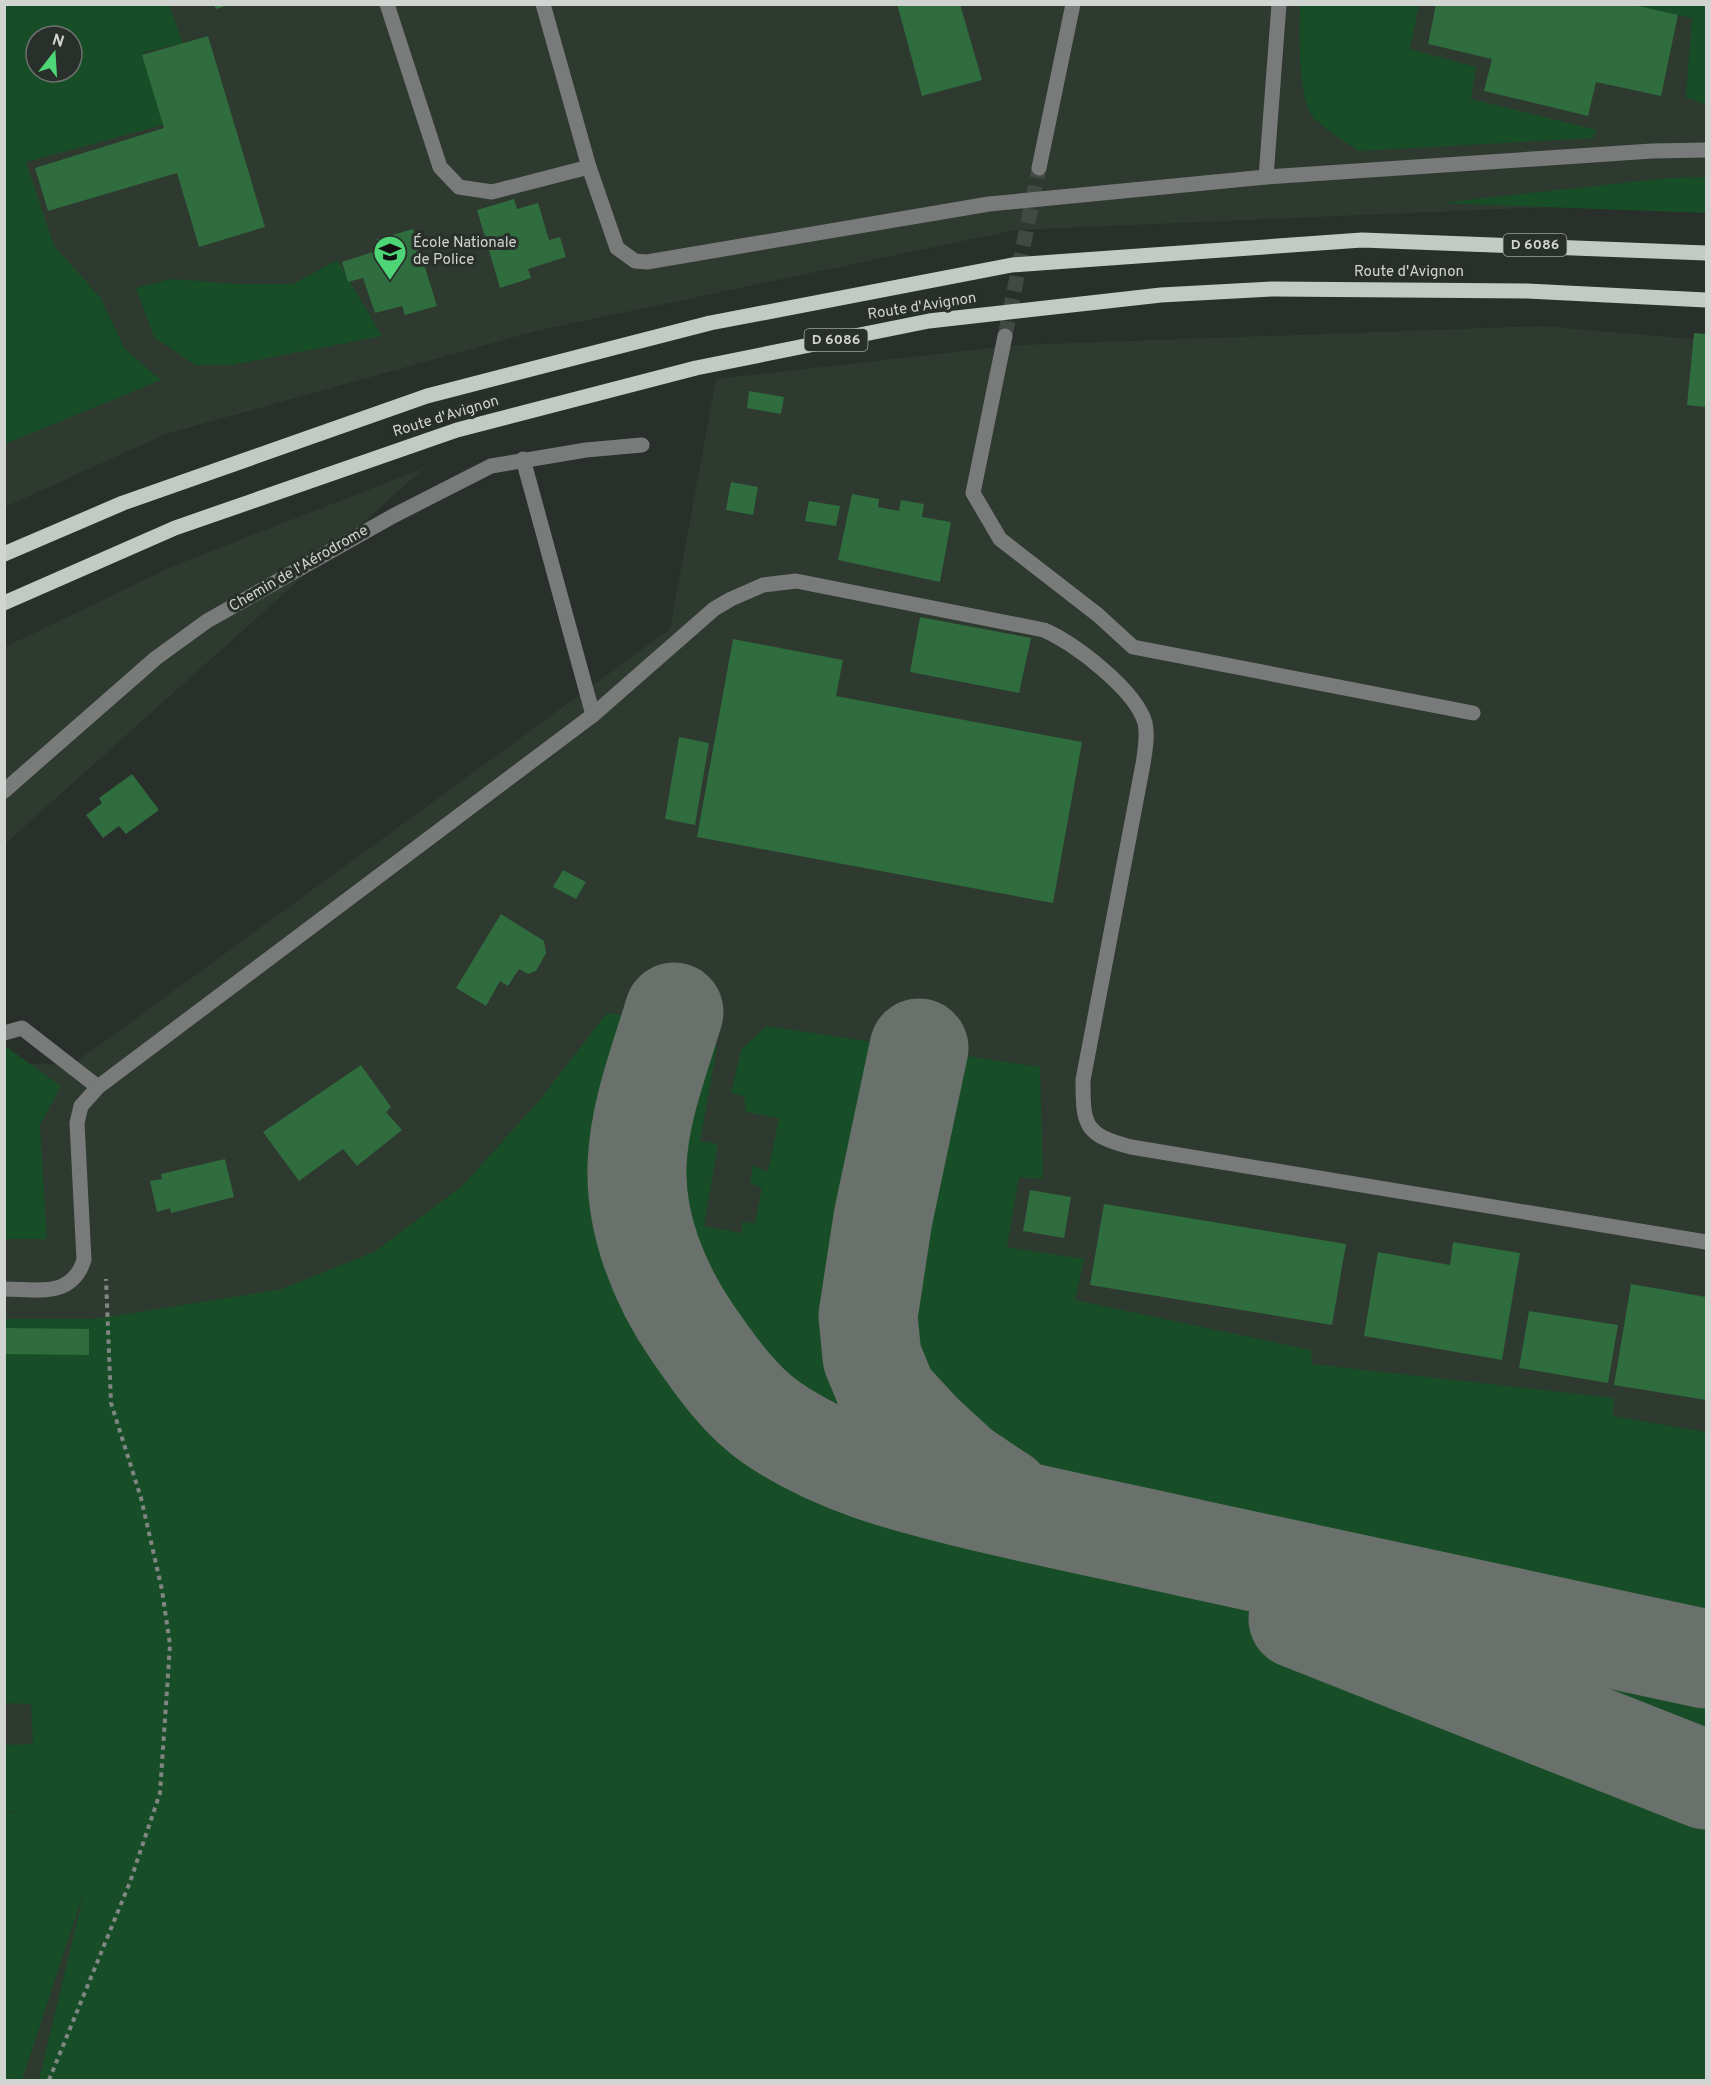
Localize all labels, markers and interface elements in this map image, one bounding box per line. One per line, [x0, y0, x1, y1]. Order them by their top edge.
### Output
north arrow [24, 24, 84, 84]
text: N [49, 30, 66, 53]
place label: École Nationale de Police [413, 233, 517, 270]
school or university icon: École Nationale de Police [372, 234, 408, 281]
road number: D 6086 [1504, 234, 1567, 256]
street label: Route d'Avignon [1354, 263, 1464, 282]
street label: Route d'Avignon [866, 289, 978, 325]
road number: D 6086 [804, 329, 868, 351]
street label: Route d'Avignon [391, 392, 501, 442]
street label: Chemin de l'Aérodrome [226, 521, 372, 617]

